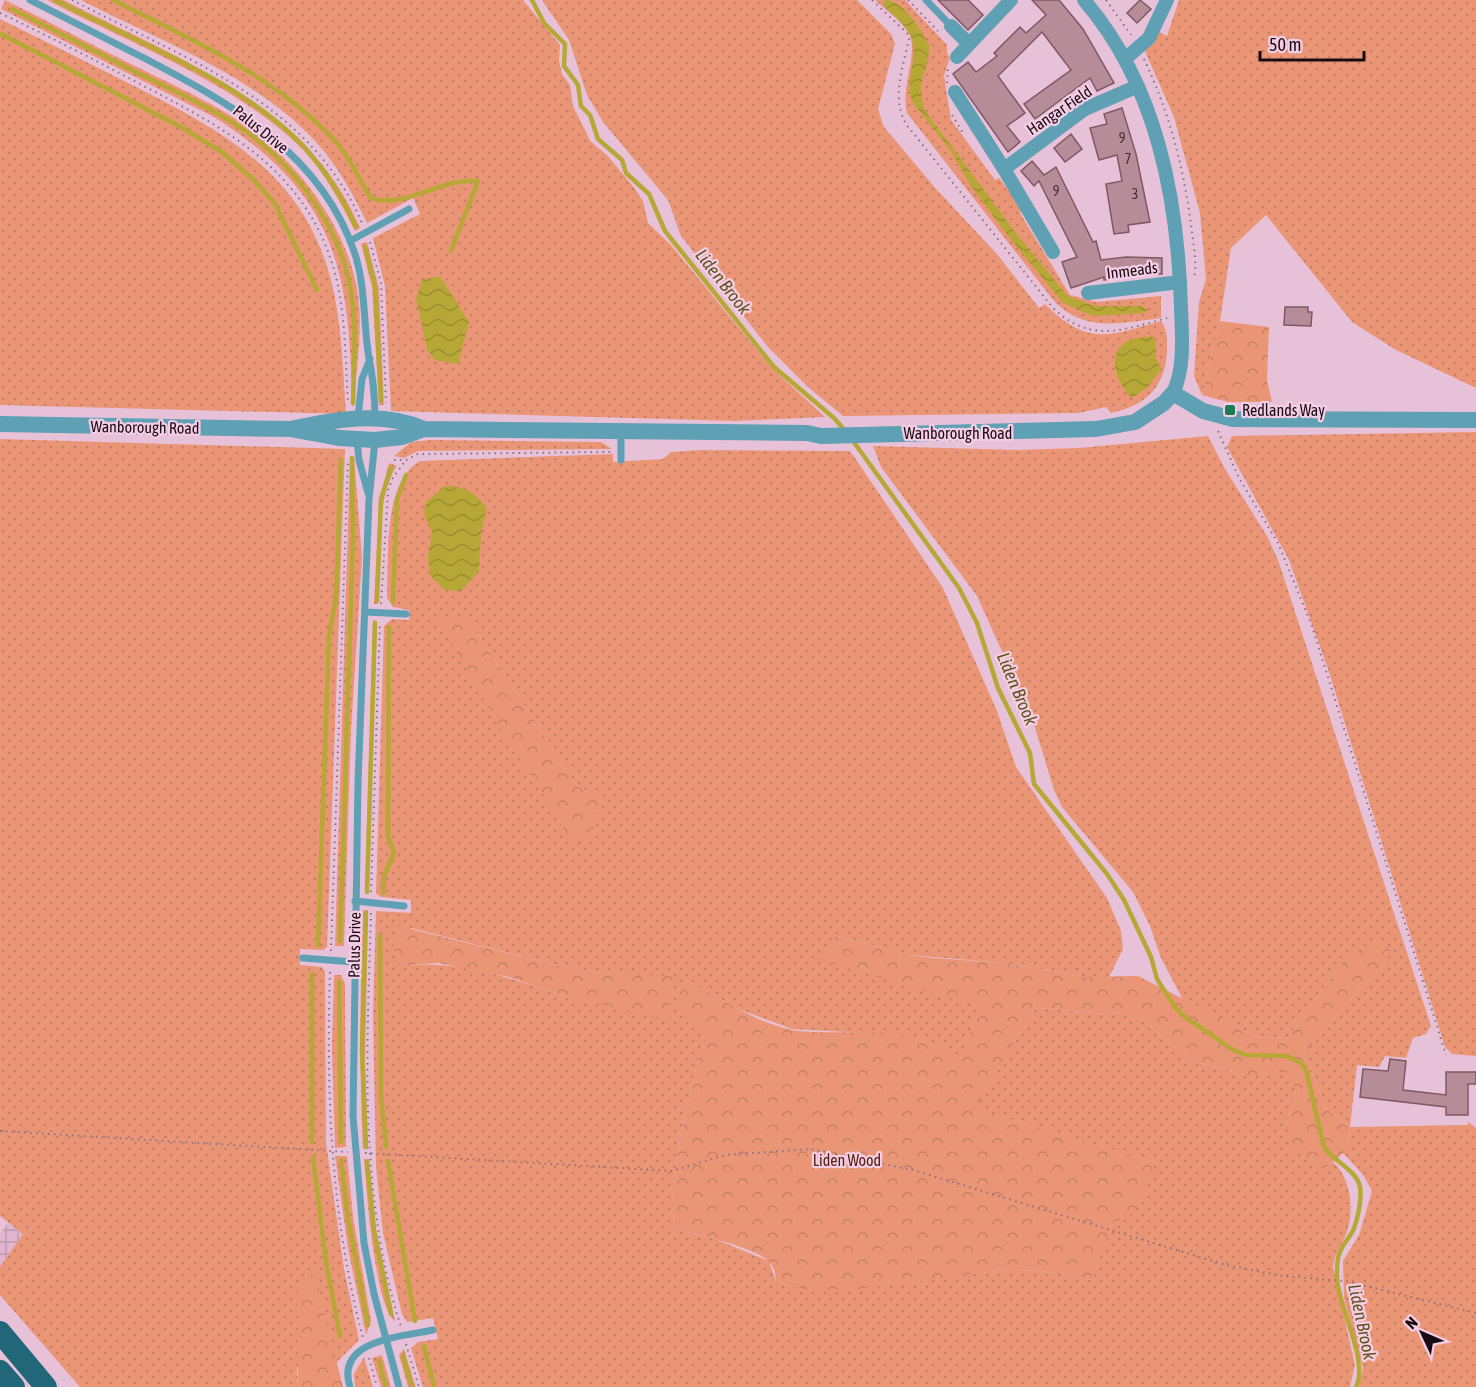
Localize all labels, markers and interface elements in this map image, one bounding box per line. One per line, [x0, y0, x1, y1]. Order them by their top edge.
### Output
scale bar [1260, 24, 1364, 62]
text: 50 m [1269, 34, 1301, 55]
street label: Hangar Field [1023, 82, 1095, 139]
street label: Palus Drive [230, 101, 292, 157]
house number: 9 [1119, 130, 1125, 146]
house number: 7 [1125, 151, 1131, 167]
house number: 9 [1053, 183, 1059, 199]
house number: 3 [1132, 186, 1138, 202]
water label: Liden Brook [691, 245, 756, 319]
street label: Inmeads [1105, 258, 1159, 282]
place label: Redlands Way [1242, 401, 1325, 420]
marker: Redlands Way [1223, 403, 1237, 417]
street label: Wanborough Road [90, 417, 200, 438]
street label: Wanborough Road [904, 424, 1012, 443]
water label: Liden Brook [993, 649, 1043, 729]
street label: Palus Drive [344, 912, 364, 978]
park label: Liden Wood [813, 1151, 881, 1169]
water label: Liden Brook [1344, 1282, 1381, 1363]
north arrow [1392, 1303, 1452, 1363]
text: N [1401, 1313, 1421, 1332]

